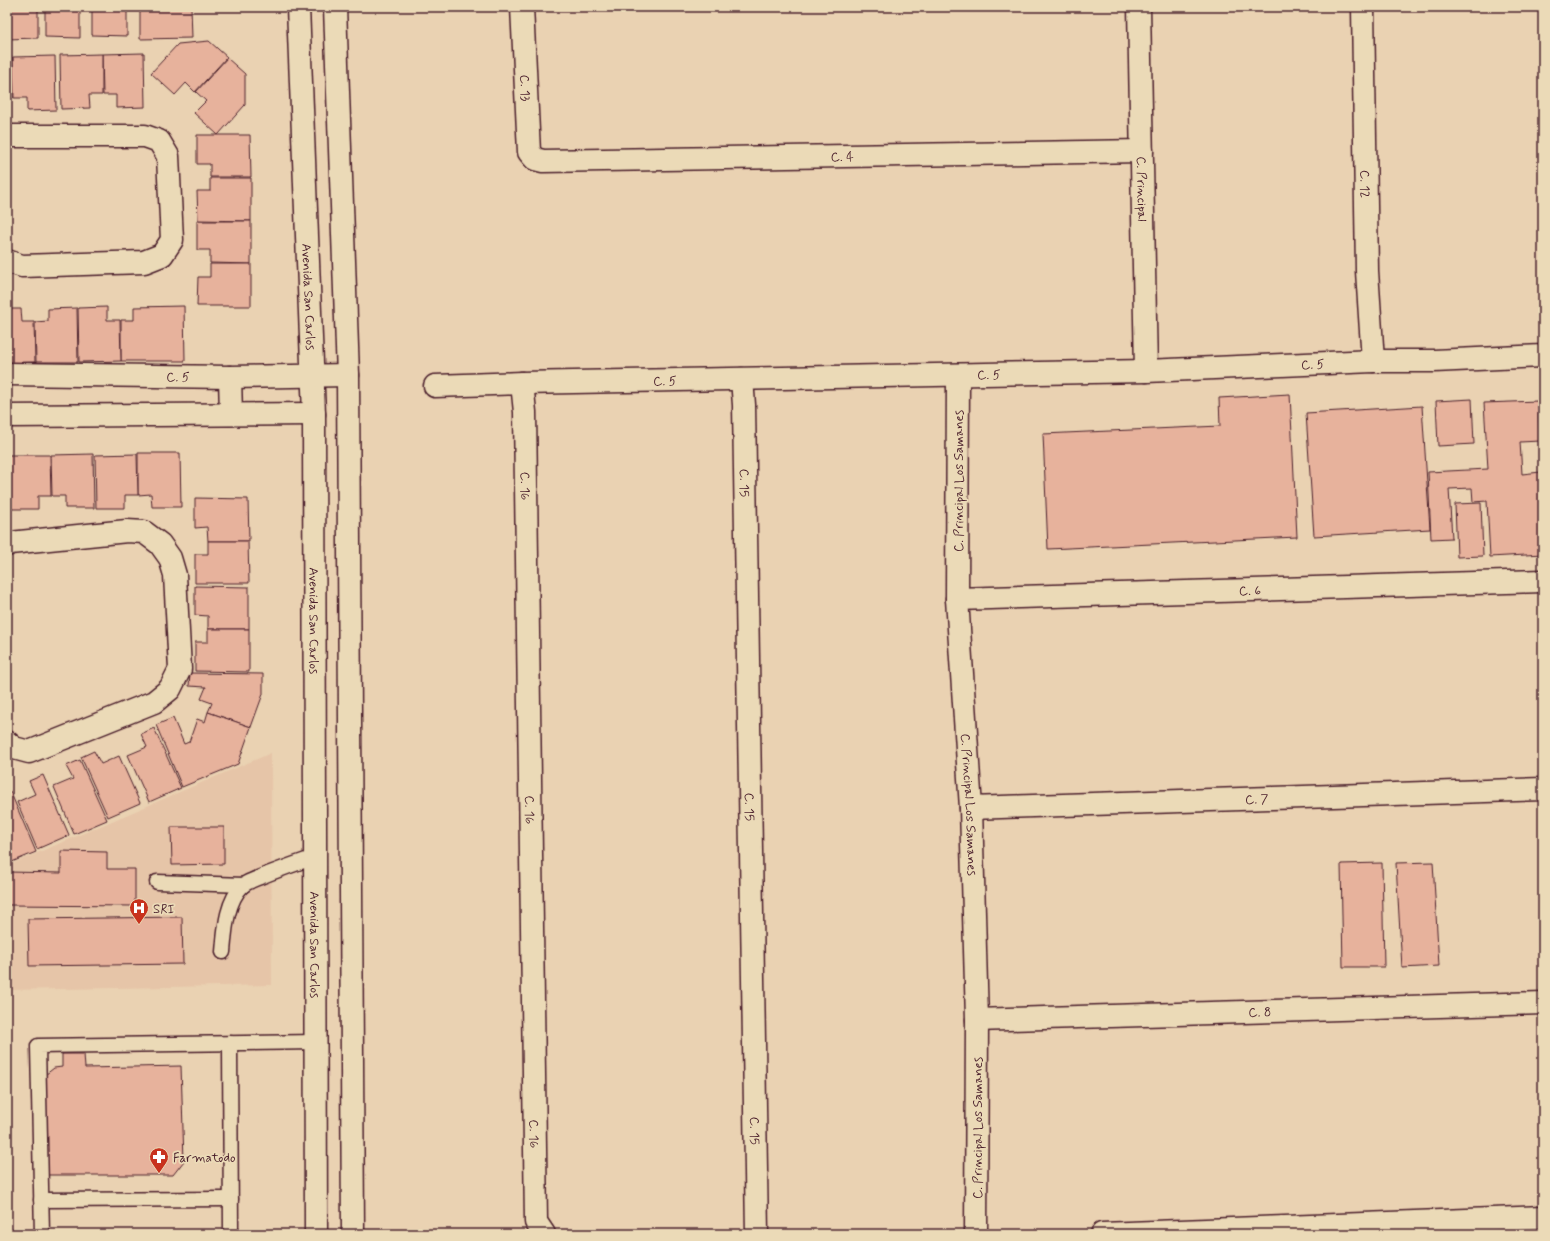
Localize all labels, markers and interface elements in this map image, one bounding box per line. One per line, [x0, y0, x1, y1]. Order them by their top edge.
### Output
street label: C. 13 [515, 74, 534, 102]
street label: C. 4 [831, 149, 854, 166]
street label: C. Principal [1132, 156, 1150, 222]
street label: C. 12 [1355, 170, 1373, 198]
street label: Avenida San Carlos [297, 243, 318, 351]
street label: C. 5 [1301, 356, 1325, 374]
street label: C. 5 [977, 367, 1001, 384]
street label: C. 5 [166, 369, 190, 386]
street label: C. 5 [653, 373, 677, 390]
street label: C. Principal Los Samanes [951, 410, 968, 552]
street label: C. 15 [735, 469, 752, 497]
street label: C. 16 [516, 471, 533, 500]
street label: Avenida San Carlos [304, 567, 322, 674]
street label: C. 6 [1239, 583, 1262, 600]
street label: C. Principal Los Samanes [956, 733, 980, 876]
street label: C. 7 [1245, 791, 1269, 809]
street label: C. 15 [740, 793, 758, 821]
street label: C. 16 [520, 795, 538, 824]
street label: Avenida San Carlos [305, 891, 322, 998]
hospital icon: SRI [128, 897, 150, 925]
place label: SRI [153, 901, 175, 918]
street label: C. 8 [1248, 1004, 1272, 1022]
street label: C. Principal Los Samanes [970, 1057, 987, 1199]
street label: C. 15 [745, 1117, 763, 1145]
street label: C. 16 [525, 1119, 542, 1148]
pharmacy icon: Farmatodo [148, 1146, 170, 1174]
place label: Farmatodo [173, 1150, 236, 1167]

